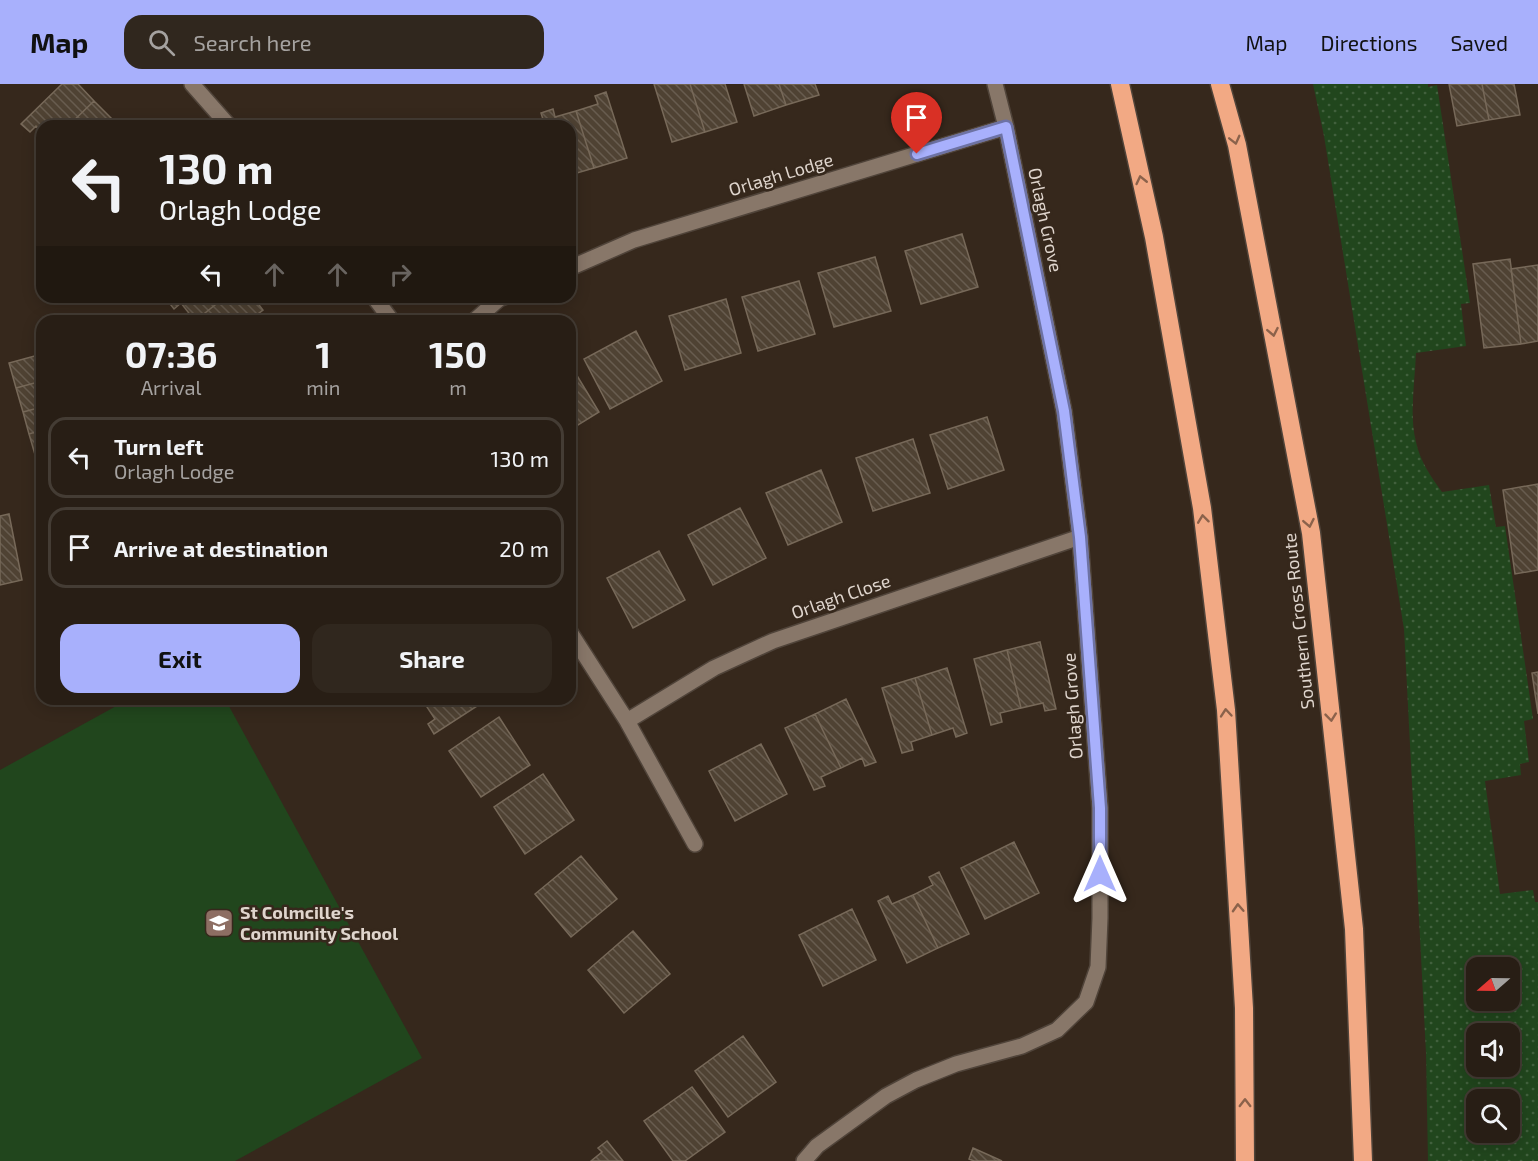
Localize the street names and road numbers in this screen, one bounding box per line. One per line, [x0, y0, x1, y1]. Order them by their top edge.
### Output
street label: Orlagh Lodge [726, 148, 836, 200]
street label: Orlagh Grove [1024, 165, 1068, 274]
street label: Southern Cross Route [1278, 532, 1318, 710]
street label: Orlagh Close [788, 569, 893, 623]
street label: Orlagh Grove [1057, 652, 1087, 760]

